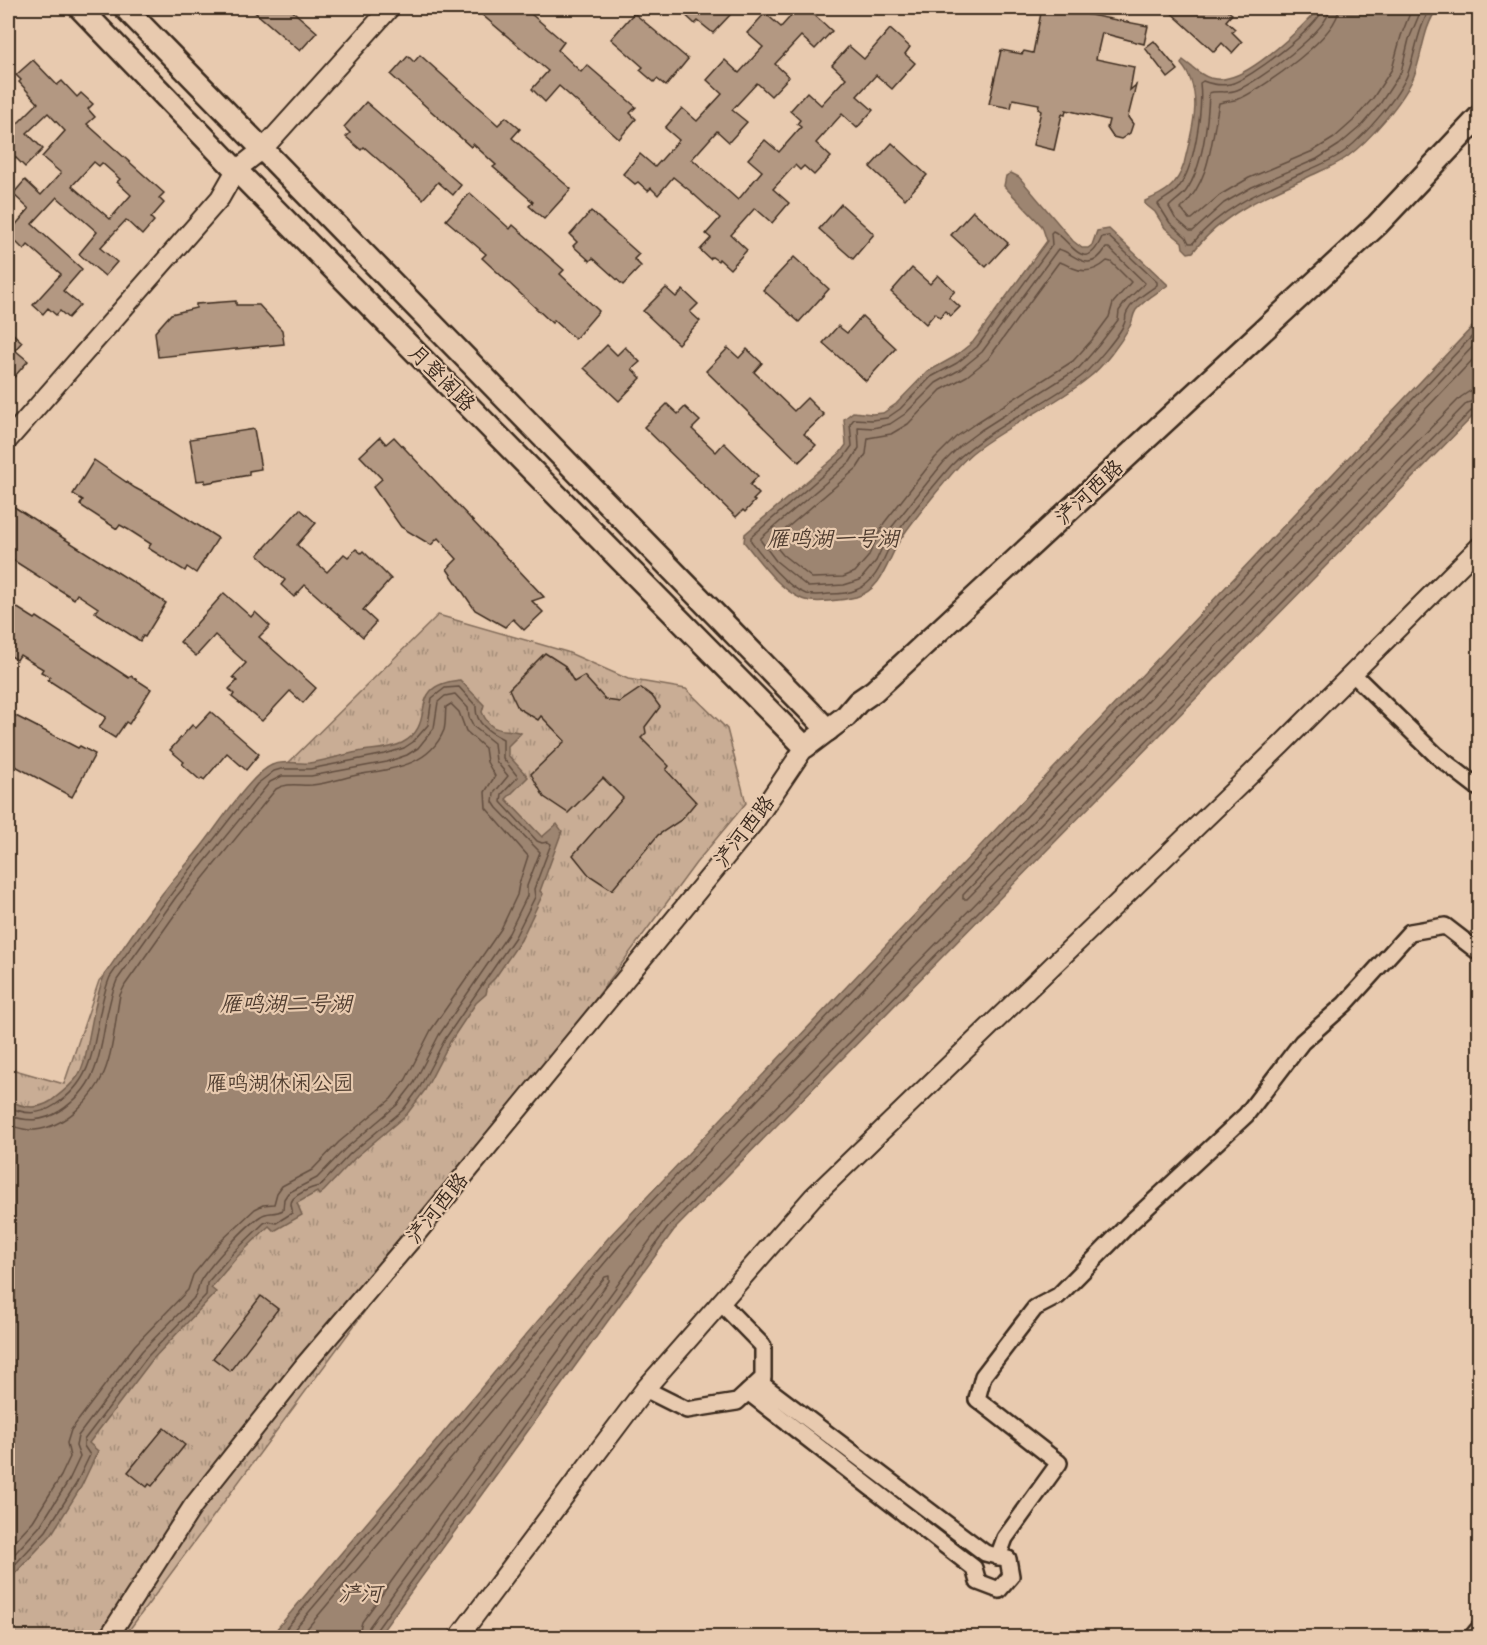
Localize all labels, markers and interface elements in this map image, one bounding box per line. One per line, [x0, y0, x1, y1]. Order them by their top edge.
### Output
street label: 月登阁路 [400, 339, 481, 420]
street label: 浐河西路 [1049, 454, 1131, 533]
water label: 雁鸣湖一号湖 [767, 525, 901, 557]
street label: 浐河西路 [708, 790, 783, 875]
water label: 雁鸣湖二号湖 [220, 990, 354, 1022]
park label: 雁鸣湖休闲公园 [207, 1070, 354, 1100]
street label: 浐河西路 [400, 1167, 477, 1251]
water label: 浐河 [338, 1580, 385, 1612]

